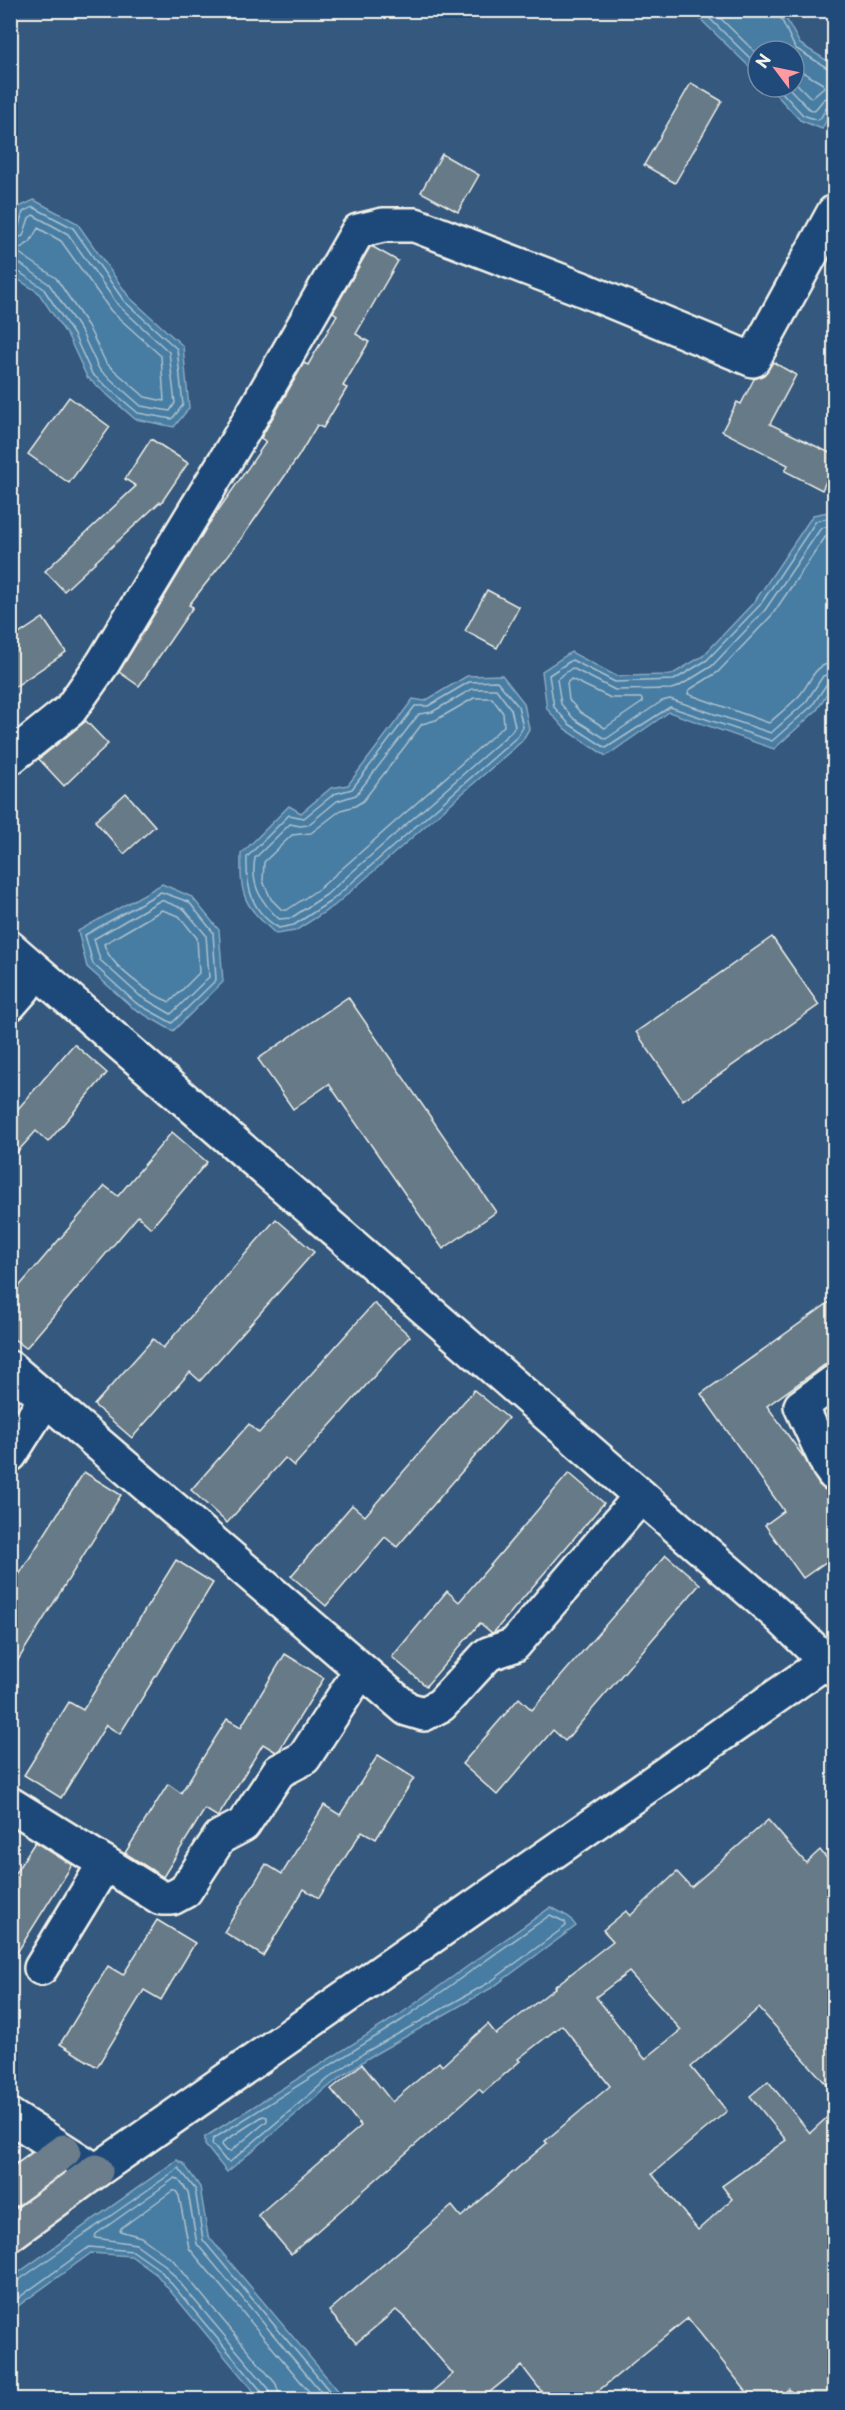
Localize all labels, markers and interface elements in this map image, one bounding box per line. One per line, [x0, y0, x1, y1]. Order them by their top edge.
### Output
north arrow [746, 39, 806, 99]
text: N [749, 49, 776, 72]

